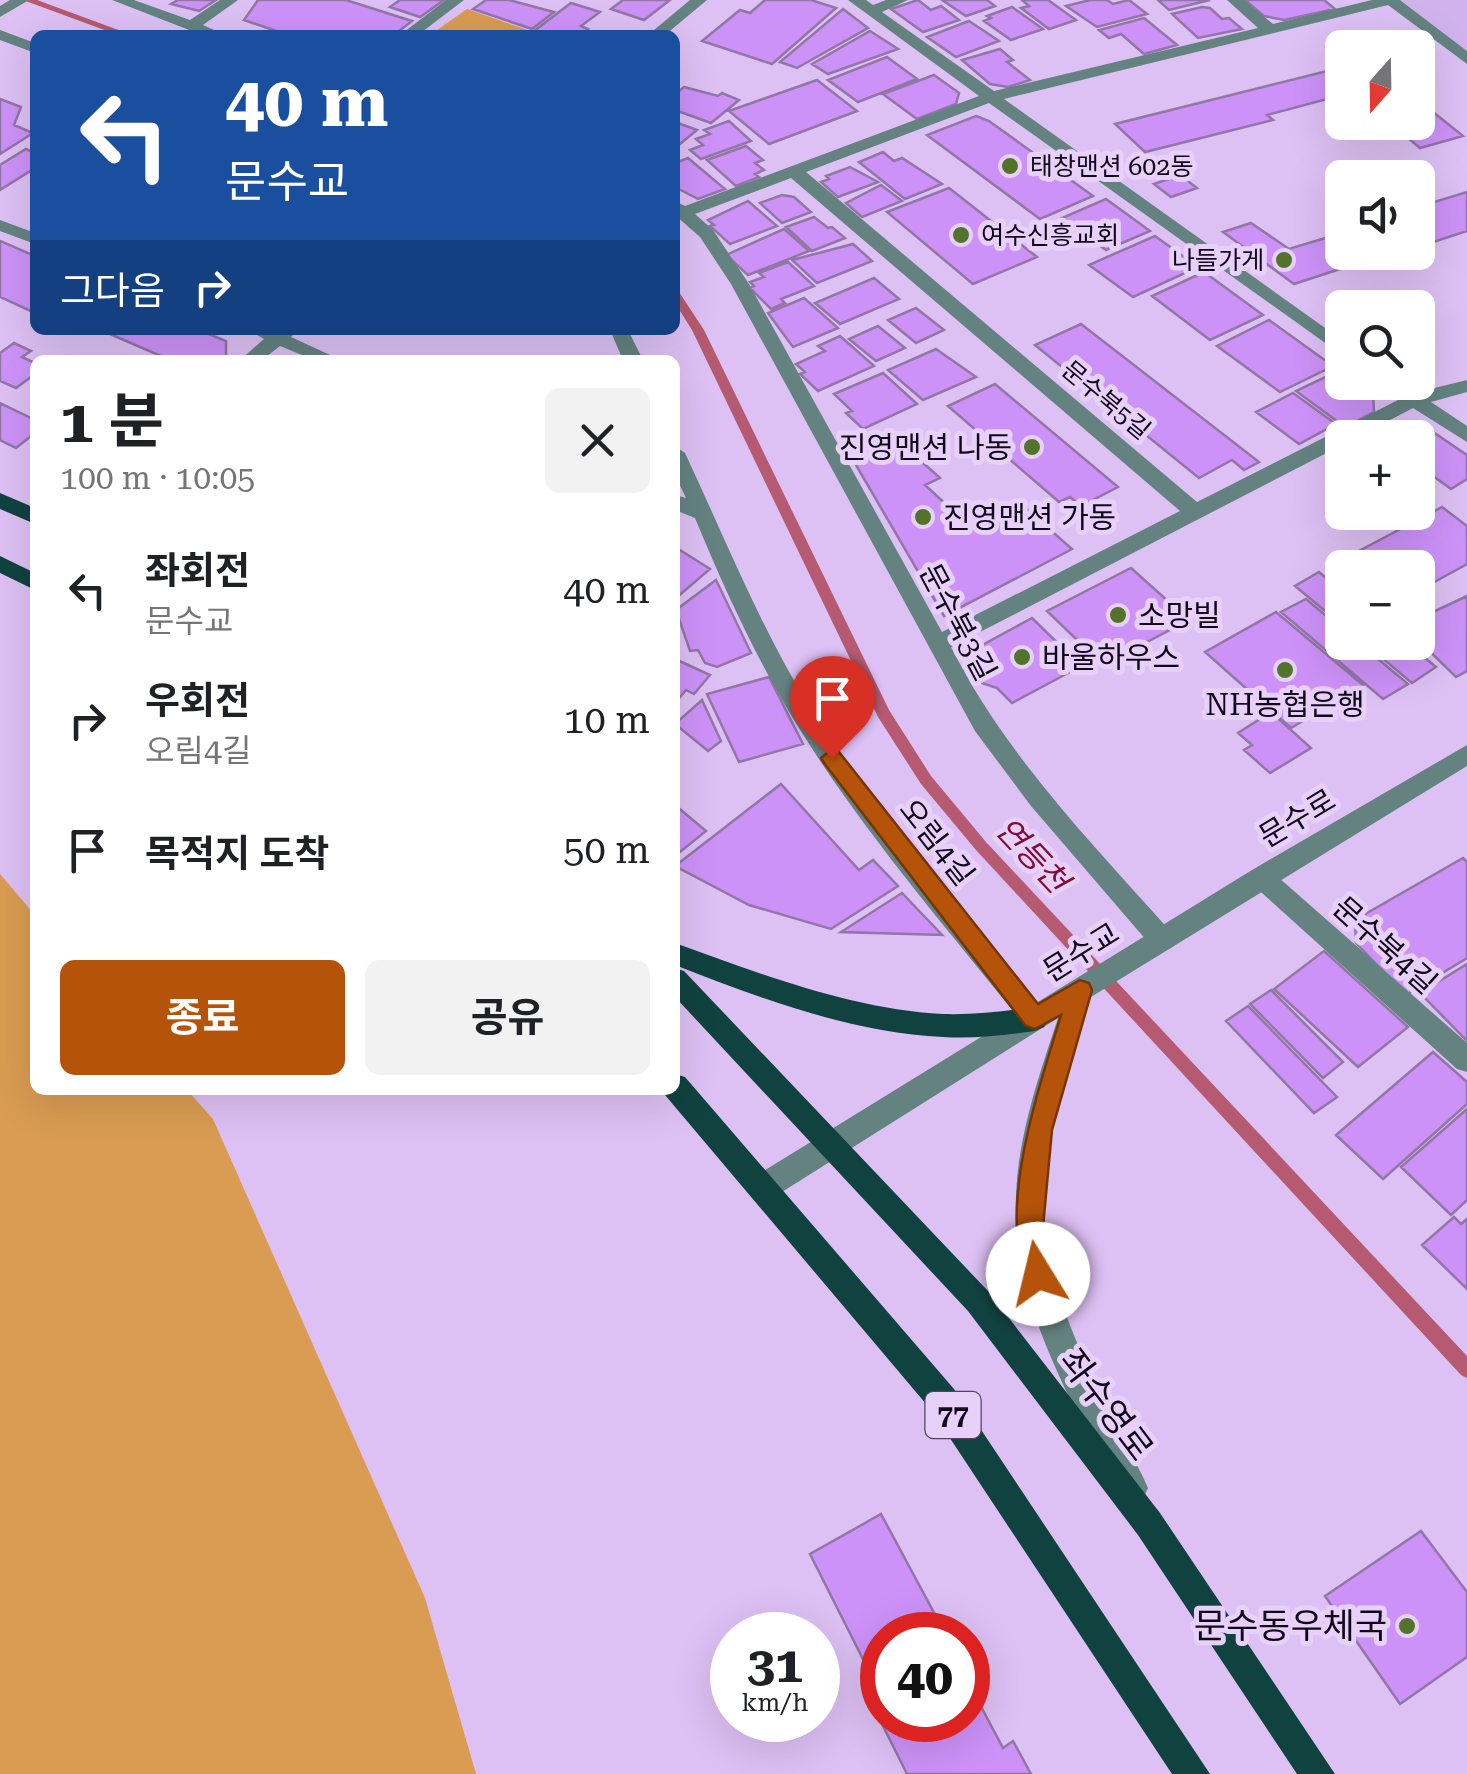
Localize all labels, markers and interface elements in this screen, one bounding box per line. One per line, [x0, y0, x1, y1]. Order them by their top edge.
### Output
north arrow [1325, 30, 1435, 140]
map controls [1325, 30, 1435, 660]
text: 40 m [225, 61, 389, 143]
icon: left [60, 70, 190, 200]
place label: 태창맨션 602동 [1030, 152, 1193, 181]
text: 문수교 [225, 155, 349, 208]
marker: 태창맨션 602동 [999, 155, 1021, 177]
button: sound [1325, 160, 1435, 270]
place label: 여수신흥교회 [981, 221, 1119, 250]
marker: 여수신흥교회 [950, 224, 972, 246]
place label: 나들가게 [1172, 246, 1264, 275]
marker: 나들가게 [1273, 249, 1295, 271]
icon: right [185, 260, 240, 315]
text: 그다음 [60, 269, 165, 313]
button: search [1325, 290, 1435, 400]
street label: 문수북5길 [1056, 355, 1156, 445]
text: 1 분 [60, 386, 164, 457]
button: close [545, 388, 650, 493]
button: + [1325, 420, 1435, 530]
place label: 진영맨션 나동 [839, 430, 1012, 465]
marker: 진영맨션 나동 [1021, 436, 1043, 458]
text: 100 m · 10:05 [60, 459, 255, 497]
place label: 진영맨션 가동 [943, 500, 1116, 535]
marker: 진영맨션 가동 [912, 506, 934, 528]
text: 좌회전 [145, 549, 250, 593]
button: − [1325, 550, 1435, 660]
street label: 문수북3길 [913, 558, 1003, 686]
icon: left [60, 563, 115, 618]
text: 40 m [563, 568, 650, 612]
place label: 소망빌 [1138, 598, 1221, 633]
text: 문수교 [145, 602, 233, 640]
marker: 소망빌 [1107, 604, 1129, 626]
place label: 바울하우스 [1042, 640, 1180, 675]
marker: 바울하우스 [1011, 646, 1033, 668]
pin [790, 656, 875, 759]
marker: NH농협은행 [1274, 659, 1296, 681]
icon: arrive [805, 671, 860, 726]
text: 우회전 [145, 679, 250, 723]
place label: NH농협은행 [1205, 687, 1365, 722]
icon: right [60, 693, 115, 748]
text: 10 m [563, 698, 650, 742]
text: 오림4길 [145, 732, 251, 770]
street label: 문수로 [1252, 782, 1342, 854]
street label: 오림4길 [893, 792, 981, 892]
water label: 연등천 [988, 810, 1078, 903]
icon: arrive [60, 823, 115, 878]
text: 50 m [563, 828, 650, 872]
text: 목적지 도착 [145, 832, 329, 876]
street label: 문수북4길 [1326, 889, 1444, 1001]
street label: 문수교 [1037, 915, 1125, 989]
button: 종료 [60, 960, 345, 1075]
button: 공유 [365, 960, 650, 1075]
position arrow [986, 1222, 1090, 1326]
street label: 좌수영로 [1051, 1341, 1161, 1469]
road number: 77 [926, 1392, 980, 1438]
place label: 문수동우체국 [1194, 1606, 1387, 1647]
speed limit sign: 40 [860, 1612, 990, 1742]
marker: 문수동우체국 [1396, 1615, 1418, 1637]
text: 31 [747, 1636, 803, 1694]
text: km/h [742, 1688, 808, 1717]

